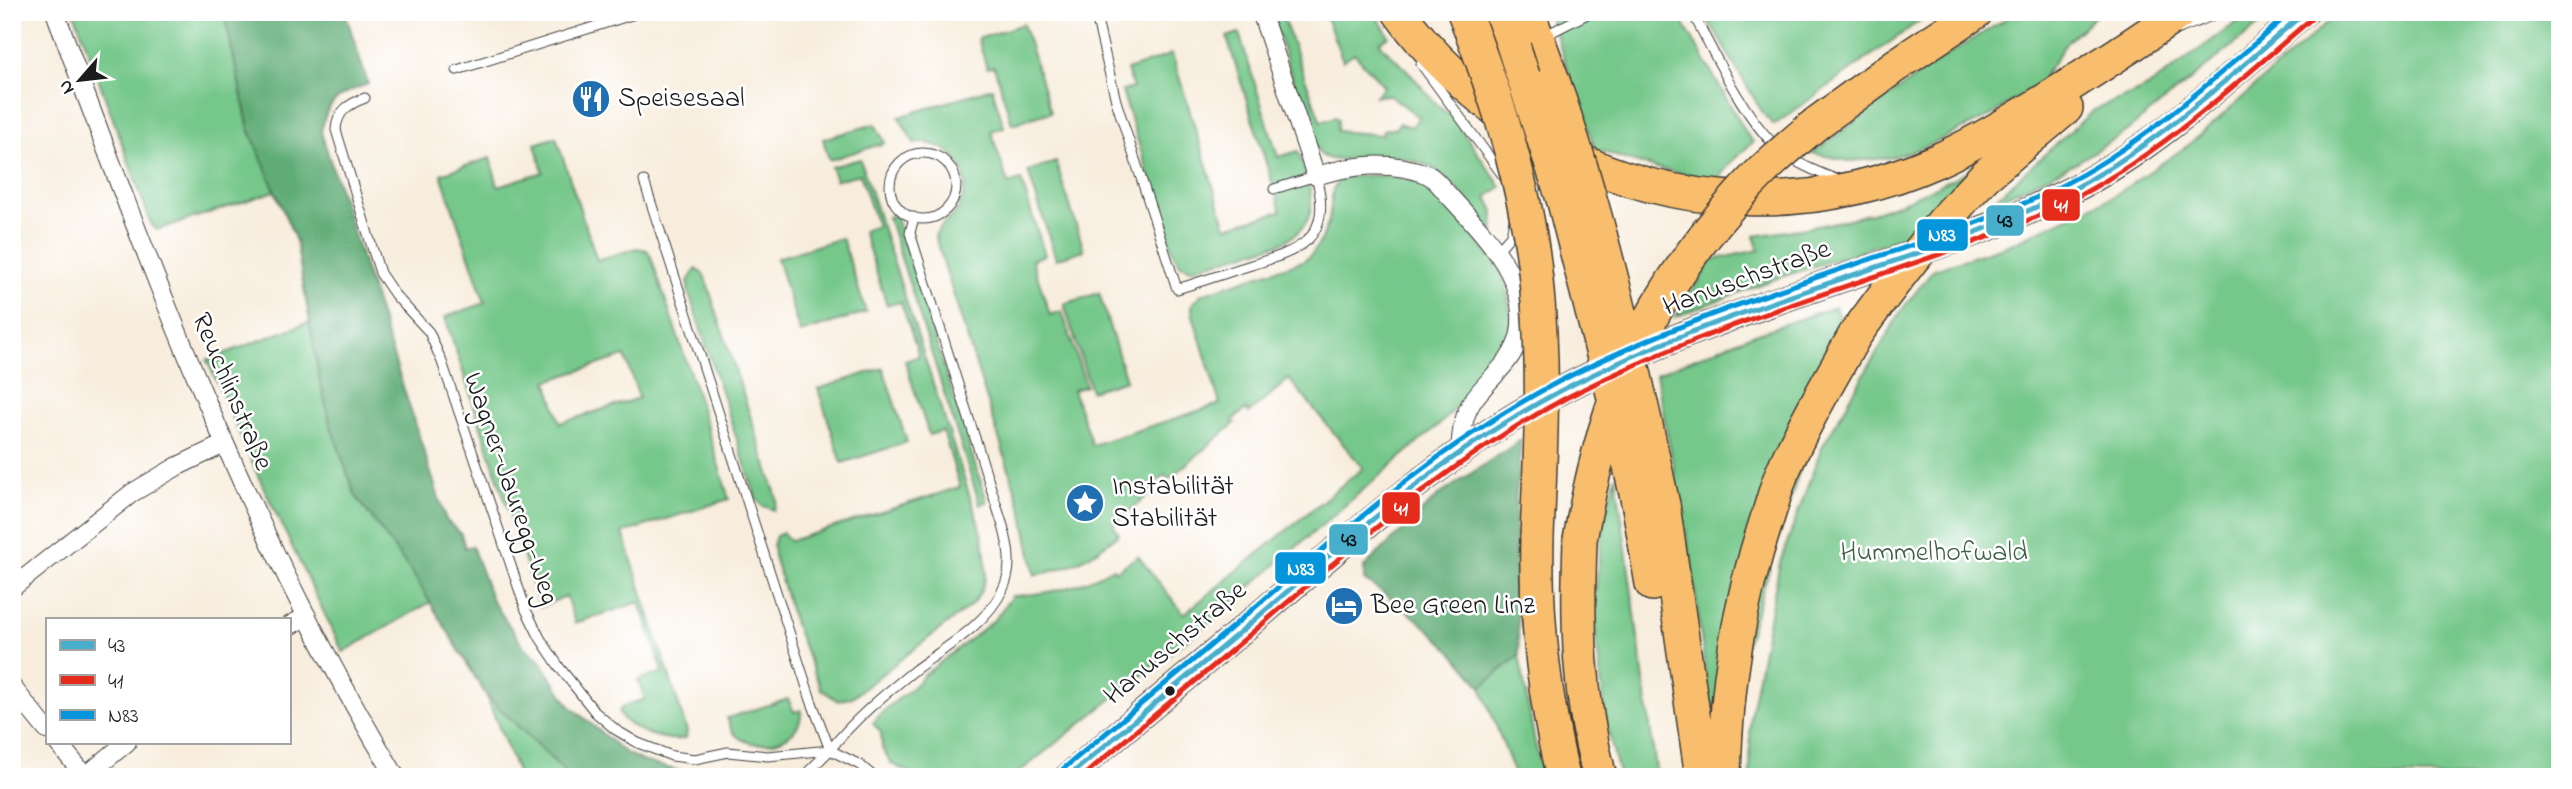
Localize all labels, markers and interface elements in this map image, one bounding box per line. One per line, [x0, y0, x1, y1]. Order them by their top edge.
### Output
north arrow [46, 46, 116, 116]
text: N [52, 75, 82, 99]
restaurant icon: Speisesaal [570, 78, 612, 120]
place label: Speisesaal [618, 79, 745, 120]
line badge: 41 [2041, 188, 2081, 222]
text: 41 [2054, 194, 2068, 221]
line badge: 43 [1985, 204, 2025, 237]
text: 43 [1997, 209, 2013, 236]
line badge: N83 [1916, 218, 1969, 252]
text: N83 [1928, 223, 1956, 250]
street label: Hanuschstraße [1657, 230, 1837, 328]
street label: Reuchlinstraße [179, 307, 283, 478]
street label: Wagner-Jauregg-Weg [451, 367, 569, 611]
place label: Instabilität Stabilität [1112, 467, 1234, 540]
place icon: Instabilität Stabilität [1064, 482, 1106, 524]
line badge: 41 [1381, 491, 1421, 525]
text: 41 [1394, 497, 1408, 524]
line badge: 43 [1328, 523, 1369, 556]
text: 43 [1341, 528, 1357, 555]
park label: Hummelhofwald [1840, 533, 2028, 574]
line badge: N83 [1274, 551, 1327, 585]
text: N83 [1287, 557, 1315, 584]
street label: Hanuschstraße [1096, 572, 1257, 716]
hotel icon: Bee Green Linz [1323, 585, 1365, 627]
place label: Bee Green Linz [1370, 586, 1535, 627]
legend [46, 618, 290, 744]
text: 43 [108, 632, 125, 662]
text: 41 [108, 668, 124, 698]
unlabelled marker [1163, 684, 1177, 698]
text: N83 [108, 702, 139, 732]

